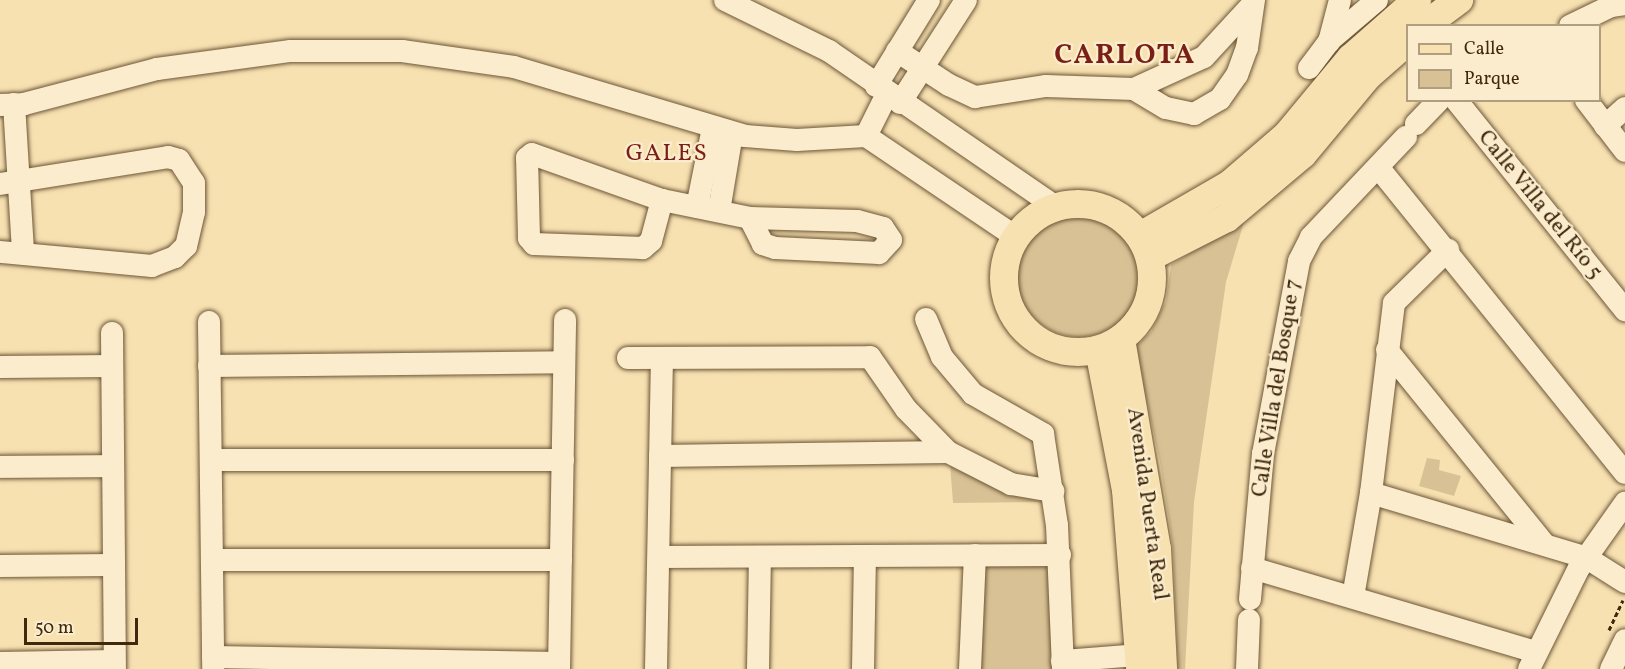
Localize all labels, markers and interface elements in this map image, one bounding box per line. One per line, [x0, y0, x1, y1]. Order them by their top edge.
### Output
legend [1406, 24, 1601, 102]
text: Calle [1464, 37, 1504, 62]
district label: CARLOTA [1054, 39, 1196, 73]
text: Parque [1464, 67, 1519, 92]
street label: Calle Villa del Río 5 [1472, 125, 1608, 285]
district label: GALES [626, 141, 708, 169]
street label: Calle Villa del Bosque 7 [1247, 277, 1307, 499]
street label: Avenida Puerta Real [1120, 406, 1174, 602]
scale bar [27, 606, 141, 644]
text: 50 m [35, 616, 74, 641]

